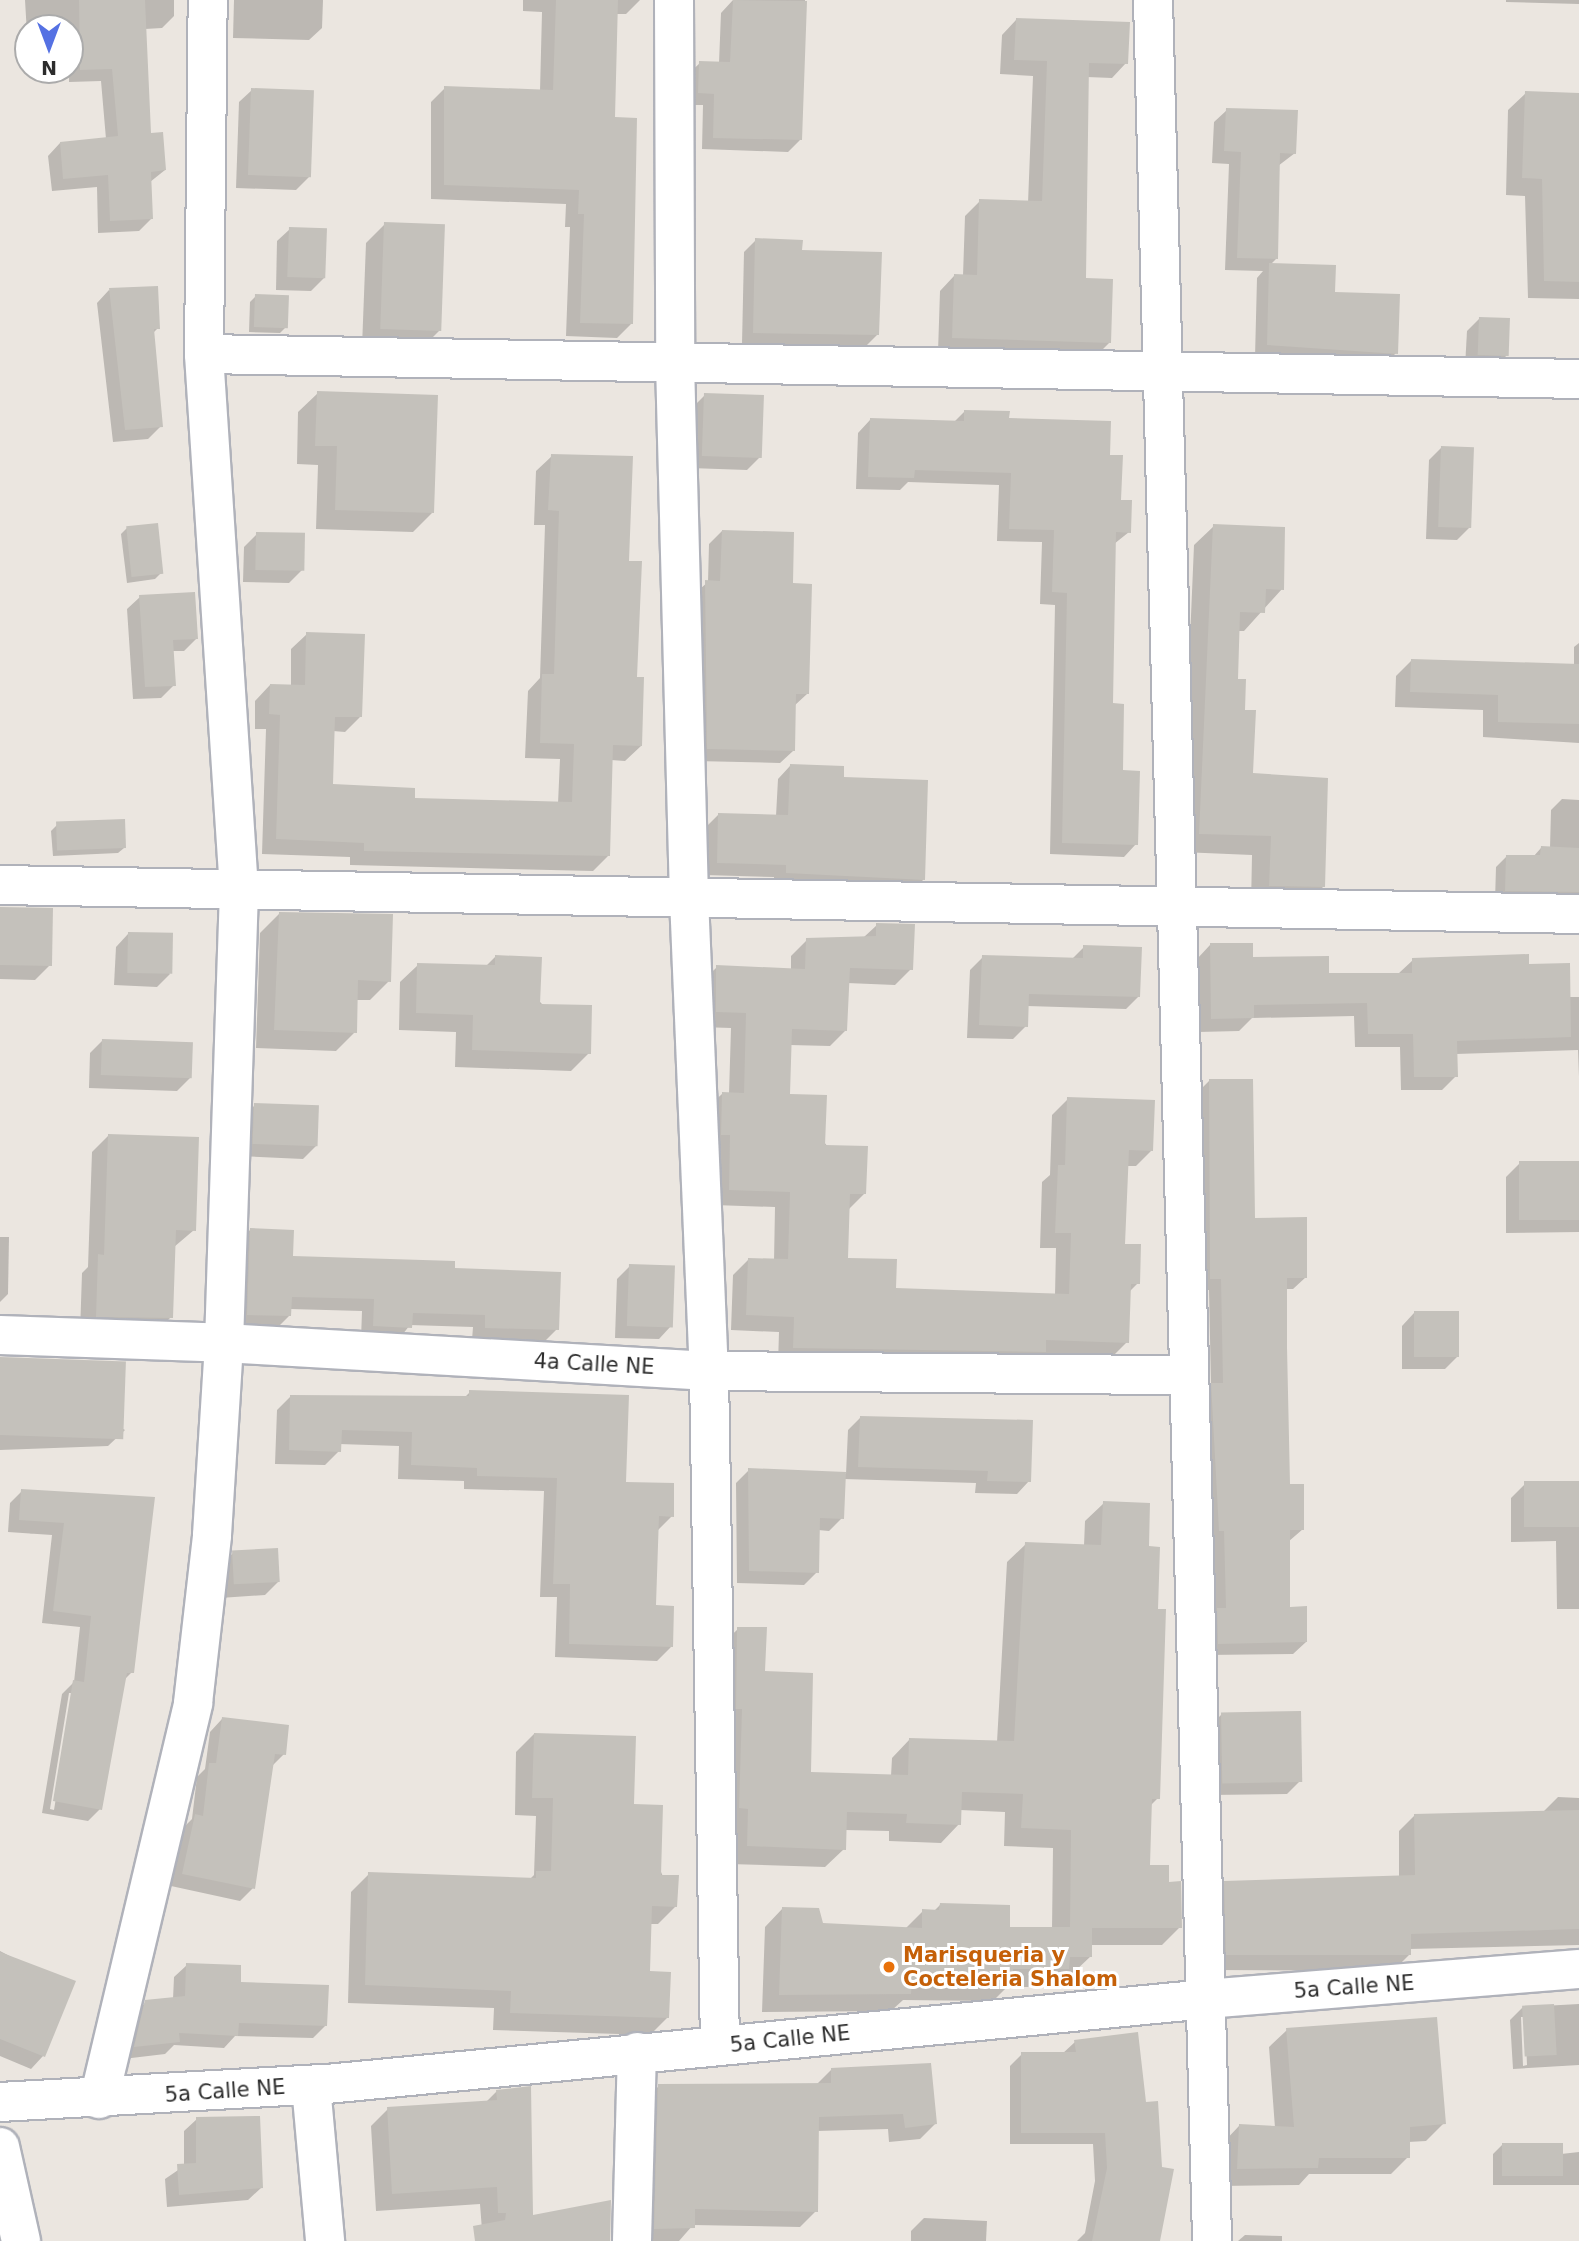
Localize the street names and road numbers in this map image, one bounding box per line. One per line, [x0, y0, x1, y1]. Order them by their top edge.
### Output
street label: 4a Calle NE [533, 1348, 655, 1380]
street label: 5a Calle NE [1293, 1970, 1415, 2004]
street label: 5a Calle NE [729, 2020, 851, 2058]
street label: 5a Calle NE [164, 2074, 286, 2108]

